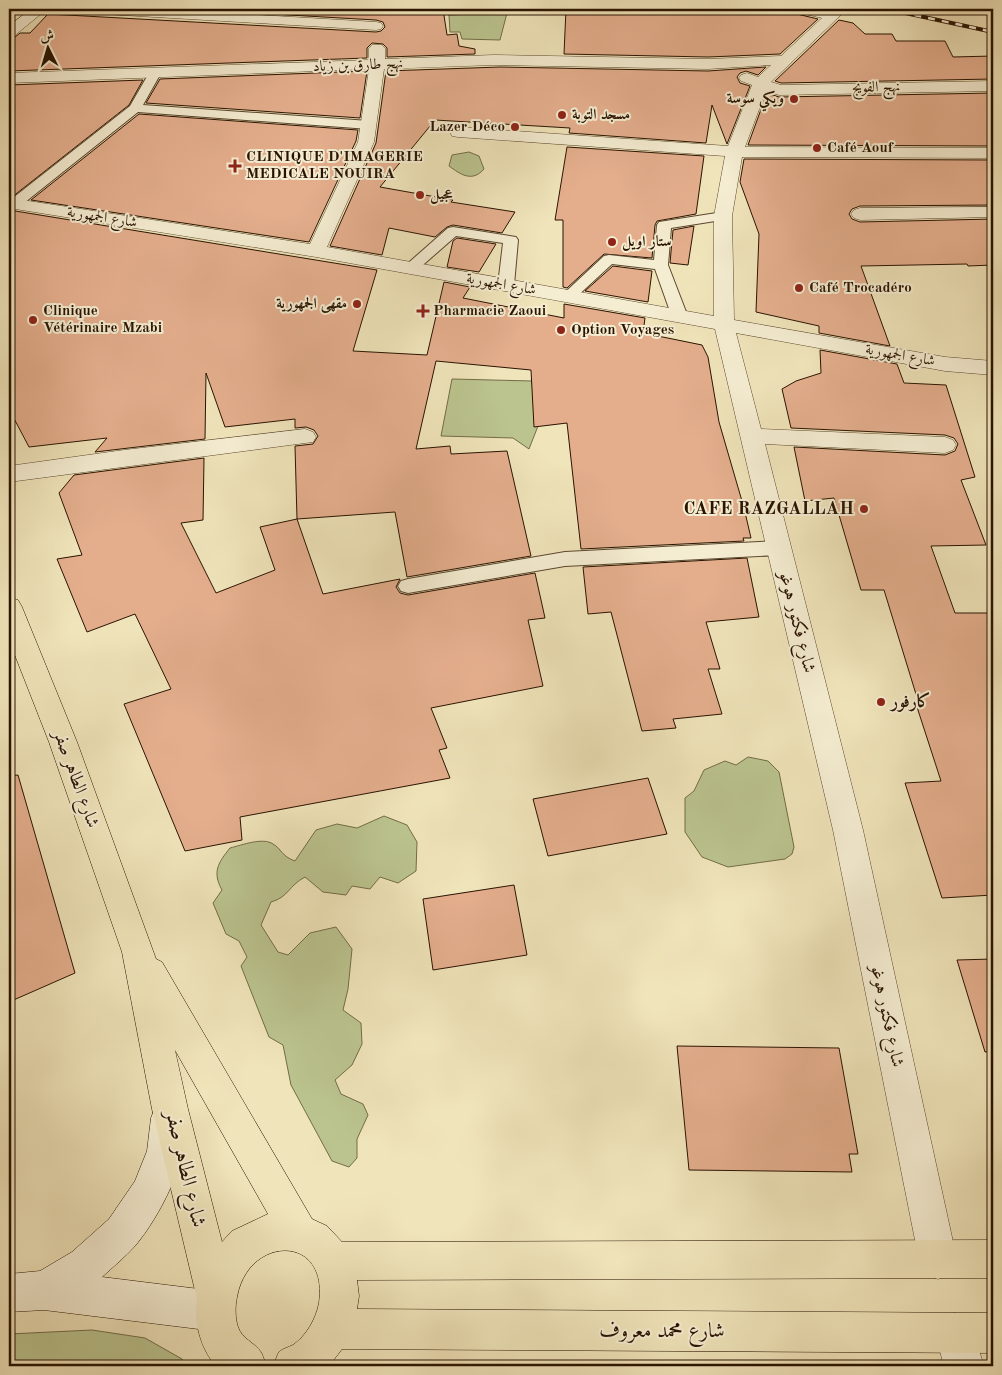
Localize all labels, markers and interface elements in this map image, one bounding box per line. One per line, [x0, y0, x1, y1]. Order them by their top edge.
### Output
north arrow [22, 22, 72, 72]
text: ش [39, 28, 55, 44]
street label: نهج طارق بن زياد [313, 57, 404, 80]
street label: نهج الفويج [852, 80, 900, 101]
place label: ويكي سوسة [727, 90, 784, 112]
marker: ويكي سوسة [788, 93, 800, 105]
place label: مسجد التوبة [572, 107, 630, 123]
marker: مسجد التوبة [556, 109, 568, 121]
place label: Lazer Déco [429, 120, 505, 135]
marker: Lazer Déco [509, 121, 521, 133]
place label: Café Aouf [827, 141, 895, 156]
marker: Café Aouf [811, 142, 823, 154]
place label: CLINIQUE D'IMAGERIE MEDICALE NOUIRA [246, 150, 423, 182]
marker: CLINIQUE D'IMAGERIE MEDICALE NOUIRA [228, 159, 242, 173]
place label: عجيل [430, 188, 453, 205]
marker: عجيل [414, 189, 426, 201]
street label: شارع الجمهورية [65, 205, 138, 235]
place label: ستار اويل [622, 234, 671, 252]
marker: ستار اويل [606, 236, 618, 248]
street label: شارع الجمهورية [464, 271, 537, 302]
place label: Café Trocadéro [809, 281, 912, 296]
marker: Café Trocadéro [793, 282, 805, 294]
place label: مقهى الجمهورية [276, 296, 347, 313]
marker: مقهى الجمهورية [351, 298, 363, 310]
place label: Clinique Vétérinaire Mzabi [43, 304, 162, 336]
place label: Pharmacie Zaoui [433, 304, 546, 319]
marker: Pharmacie Zaoui [417, 305, 429, 317]
marker: Clinique Vétérinaire Mzabi [27, 314, 39, 326]
place label: Option Voyages [571, 323, 674, 338]
marker: Option Voyages [555, 324, 567, 336]
street label: شارع الجمهورية [863, 342, 936, 373]
place label: CAFE RAZGALLAH [683, 500, 854, 518]
marker: CAFE RAZGALLAH [858, 503, 870, 515]
street label: شارع فكتور هوغو [770, 567, 819, 676]
place label: كارفور [889, 691, 931, 712]
marker: كارفور [875, 696, 887, 708]
street label: شارع الطاهر صفر [45, 726, 102, 832]
street label: شارع فكتور هوغو [862, 961, 908, 1070]
street label: شارع الطاهر صفر [155, 1107, 209, 1231]
street label: شارع محمد معروف [599, 1321, 725, 1348]

